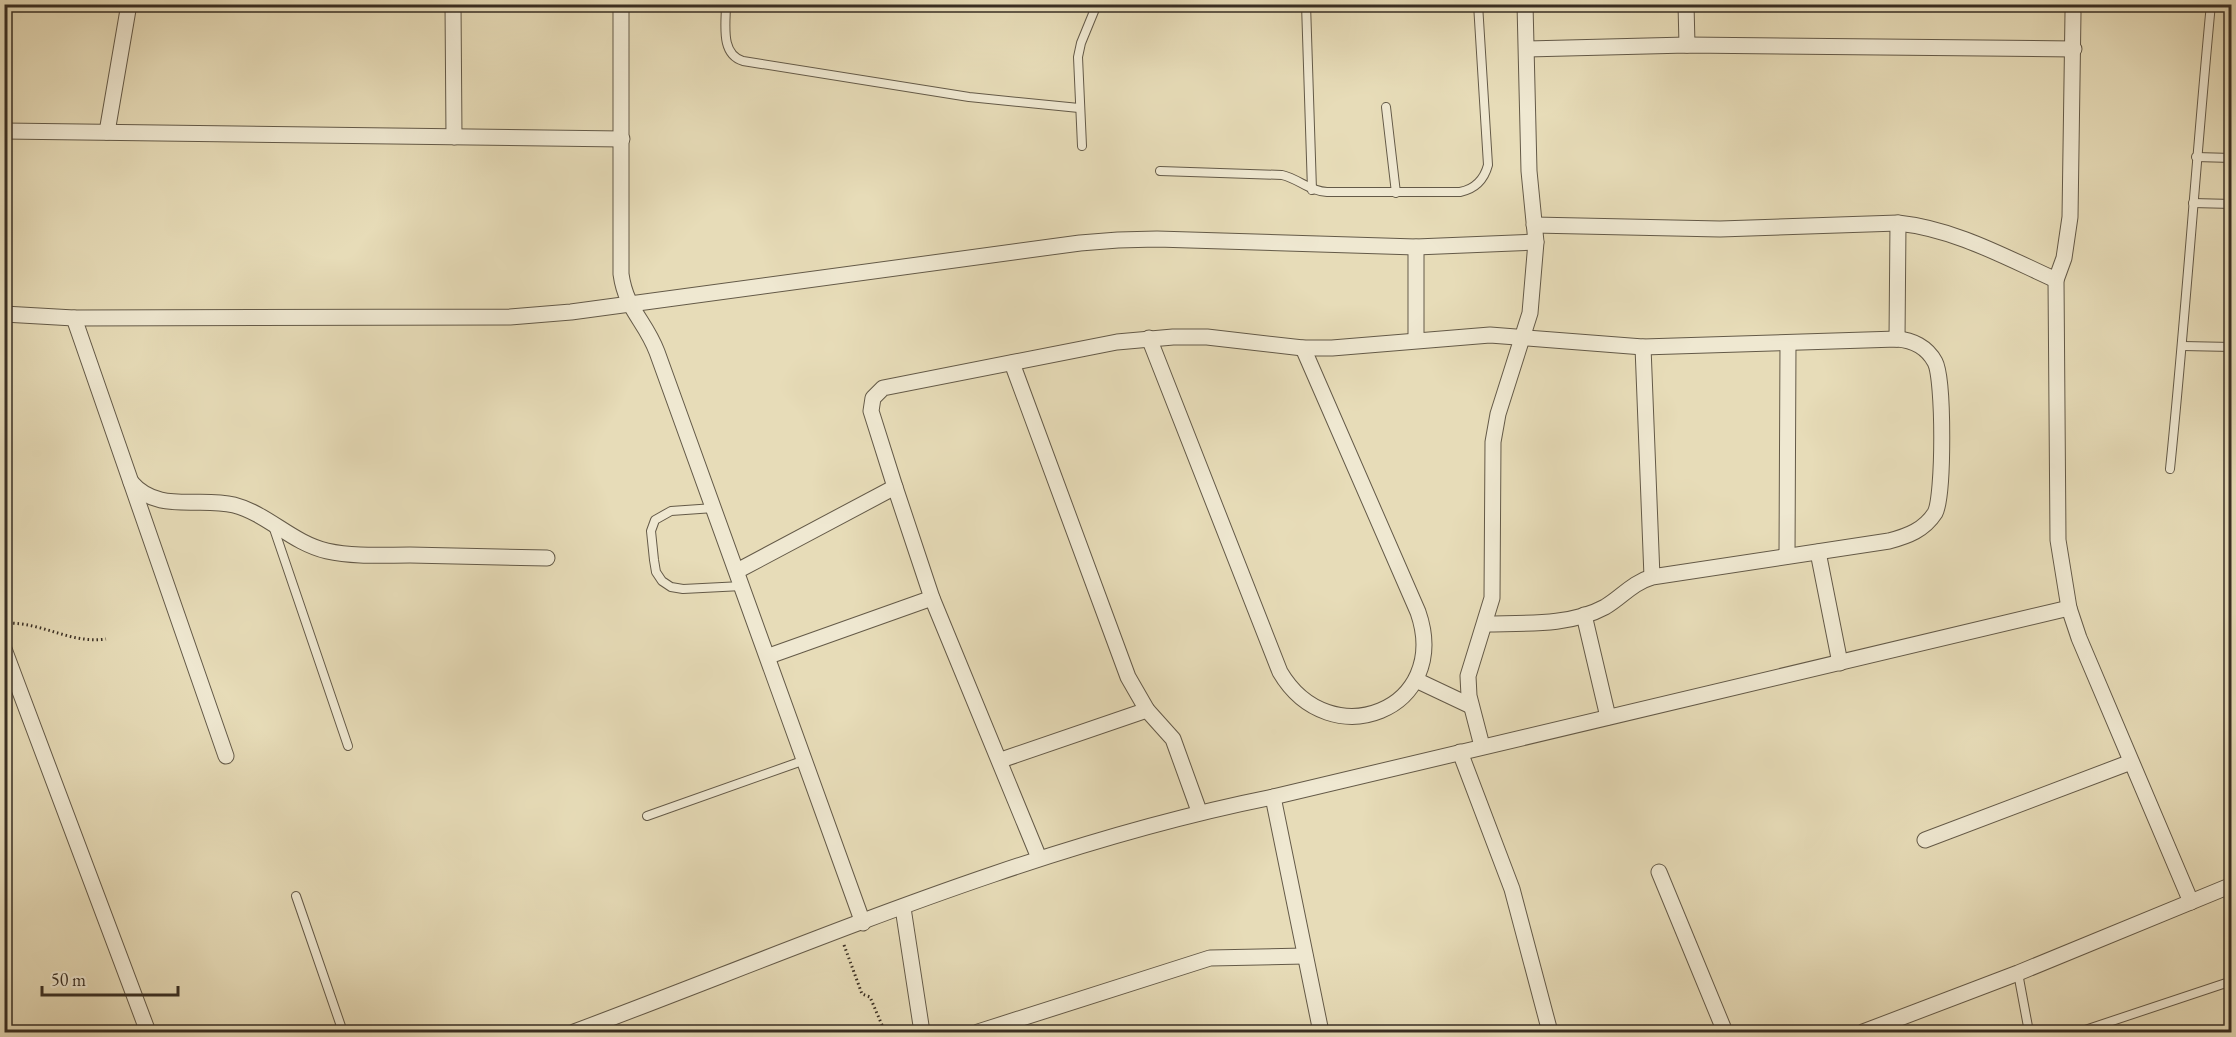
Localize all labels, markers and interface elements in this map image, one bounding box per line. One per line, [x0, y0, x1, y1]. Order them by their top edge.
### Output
scale bar [42, 959, 178, 997]
text: 50 m [51, 968, 86, 991]

